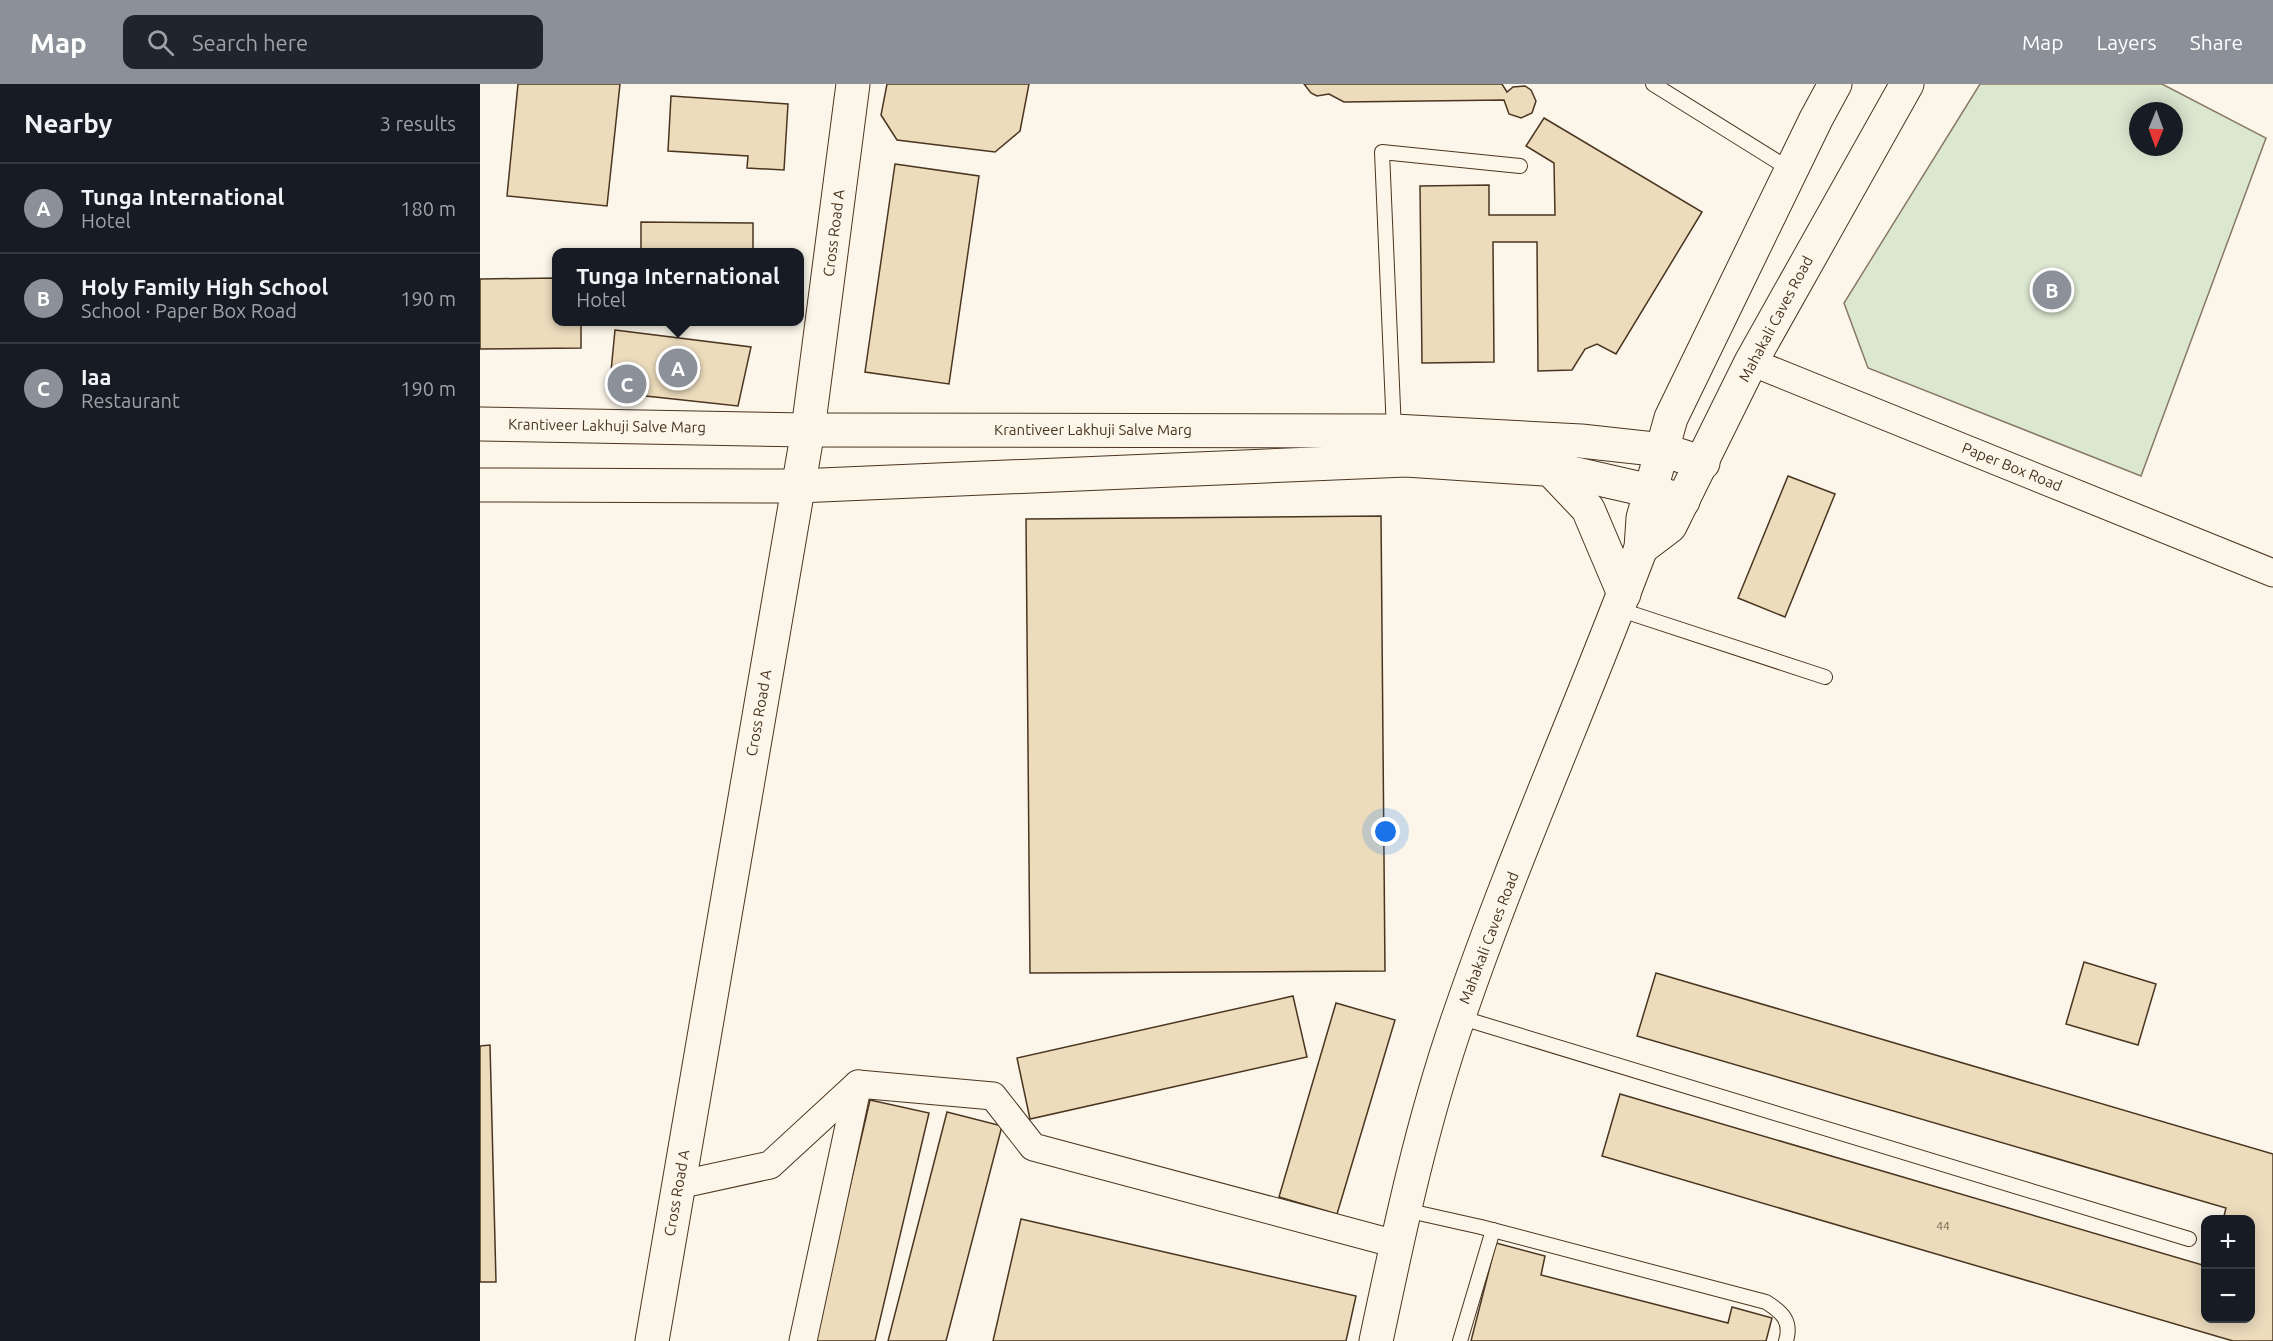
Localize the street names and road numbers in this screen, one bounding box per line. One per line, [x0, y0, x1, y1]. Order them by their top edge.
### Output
street label: Cross Road A [820, 188, 847, 278]
street label: Mahakali Caves Road [1735, 253, 1816, 385]
street label: Krantiveer Lakhuji Salve Marg [508, 415, 706, 436]
street label: Krantiveer Lakhuji Salve Marg [994, 421, 1192, 438]
street label: Paper Box Road [1960, 439, 2065, 494]
street label: Cross Road A [743, 668, 775, 758]
street label: Mahakali Caves Road [1455, 869, 1522, 1006]
street label: Cross Road A [661, 1148, 693, 1238]

